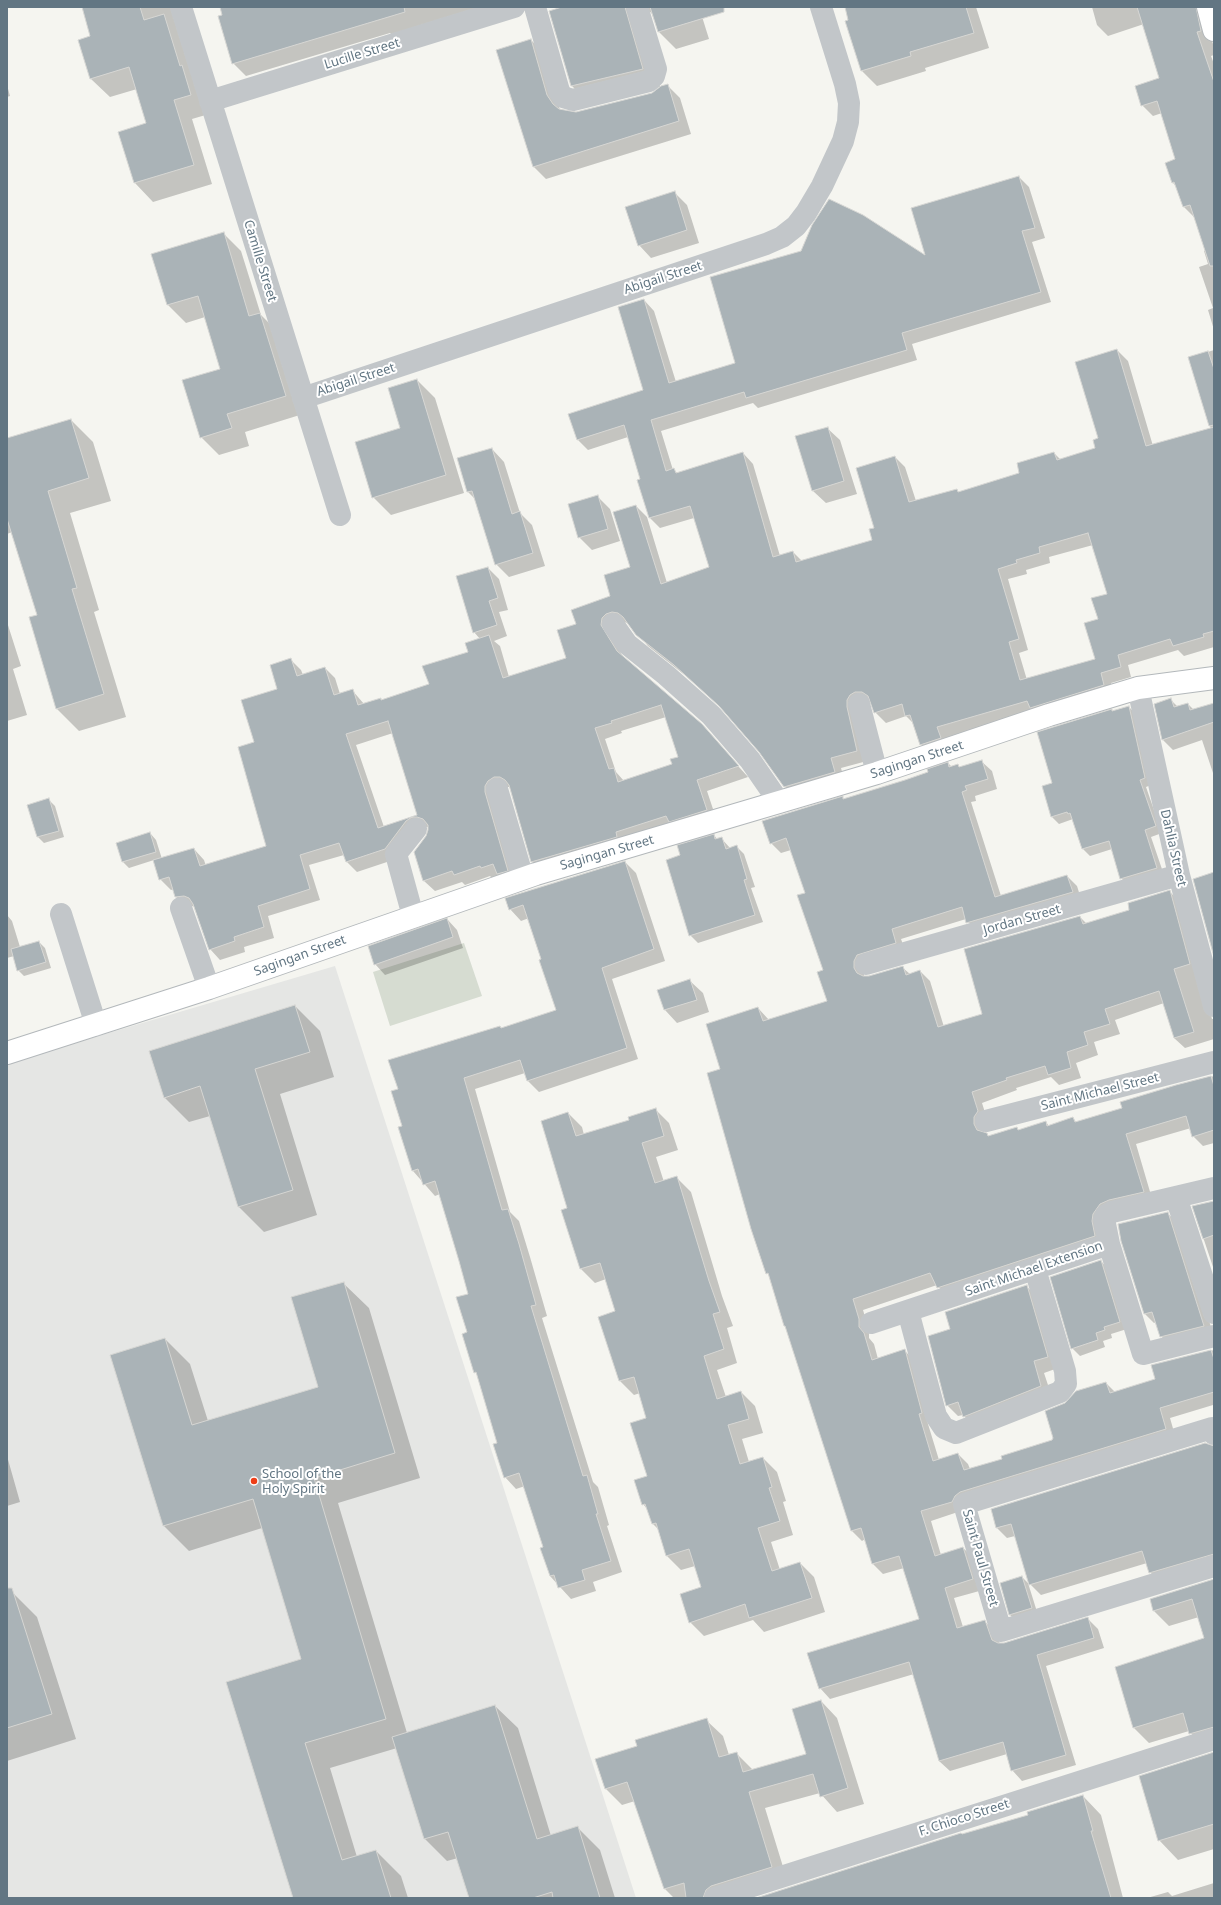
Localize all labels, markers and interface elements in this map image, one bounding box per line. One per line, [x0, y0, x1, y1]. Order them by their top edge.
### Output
street label: Lucille Street [322, 35, 402, 73]
street label: Camille Street [240, 218, 280, 304]
street label: Abigail Street [622, 258, 704, 298]
street label: Abigail Street [315, 360, 397, 400]
street label: Sagingan Street [869, 738, 965, 782]
street label: Dahlia Street [1157, 808, 1189, 888]
street label: Sagingan Street [558, 832, 656, 874]
street label: Jordan Street [982, 902, 1062, 938]
street label: Sagingan Street [252, 932, 348, 980]
street label: Saint Michael Street [1039, 1070, 1161, 1114]
street label: Saint Michael Extension [963, 1238, 1105, 1300]
place label: School of the Holy Spirit [262, 1466, 342, 1497]
marker: School of the Holy Spirit [249, 1476, 259, 1486]
street label: Saint Paul Street [959, 1508, 1001, 1608]
street label: F. Chioco Street [917, 1796, 1011, 1840]

